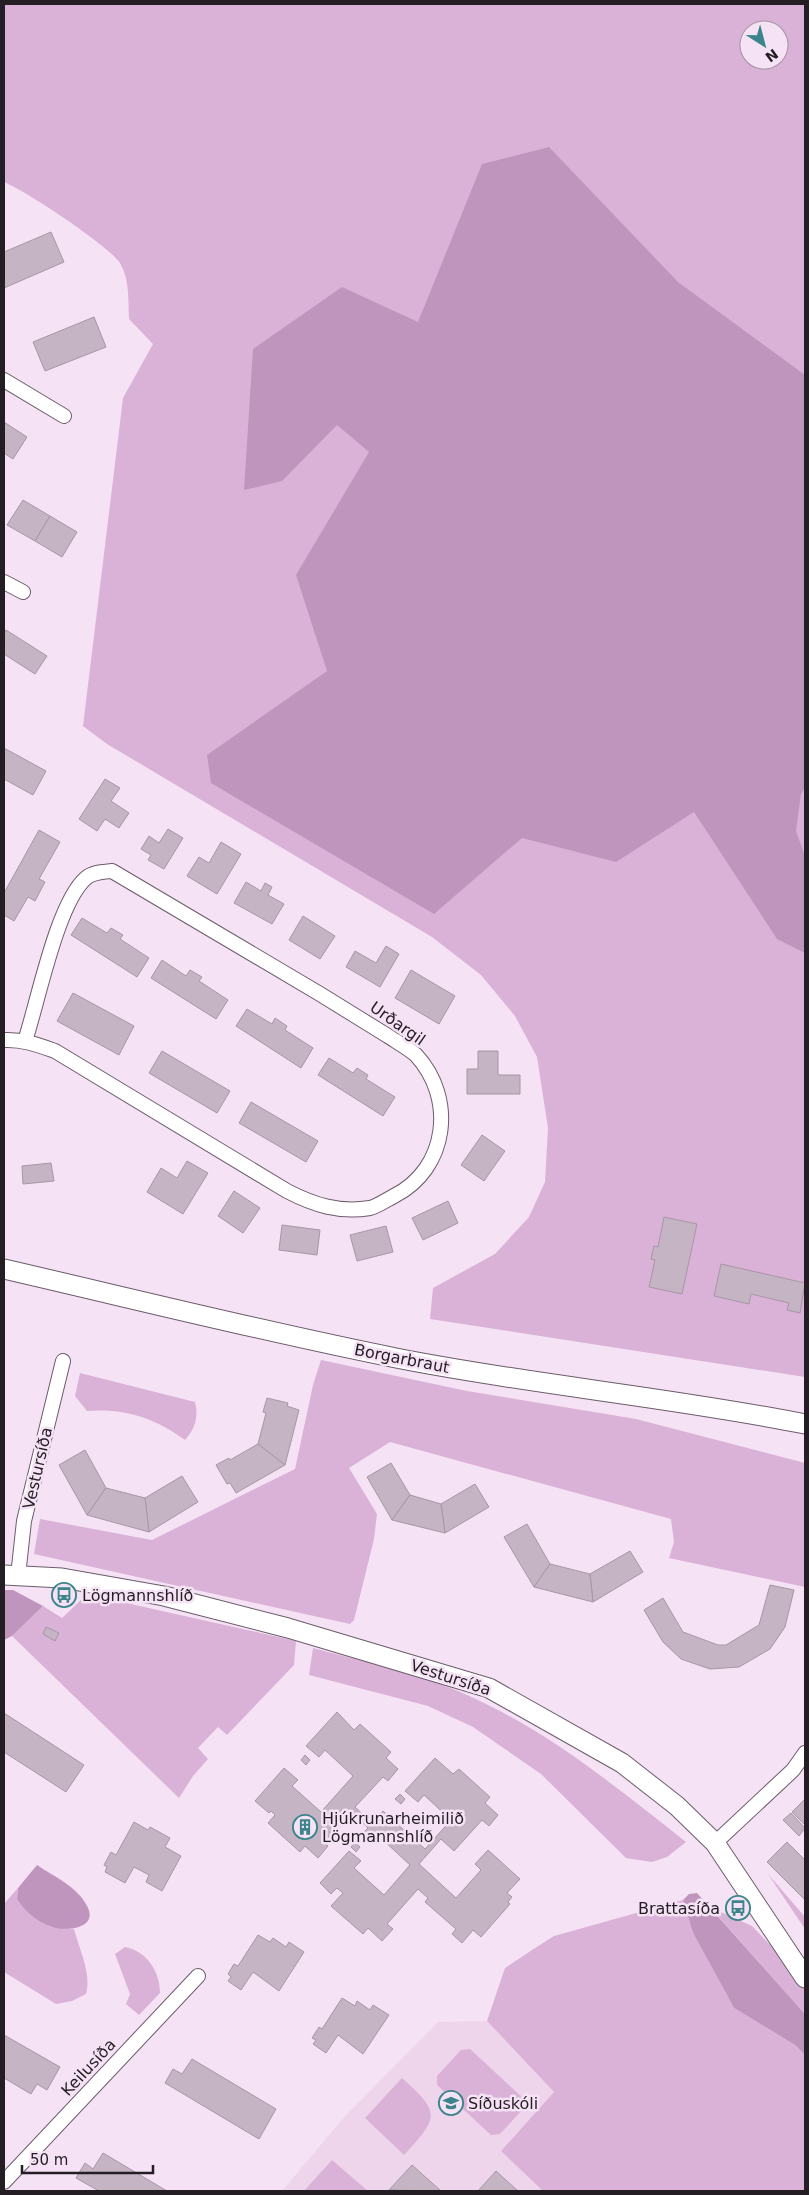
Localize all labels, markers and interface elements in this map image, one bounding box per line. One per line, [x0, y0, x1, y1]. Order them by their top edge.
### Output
north arrow [739, 20, 789, 70]
text: N [762, 46, 781, 65]
street label: Urðargil [366, 997, 429, 1049]
street label: Borgarbraut [353, 1340, 451, 1377]
street label: Vestursíða [19, 1425, 56, 1511]
bus stop icon: Lögmannshlíð [51, 1582, 77, 1608]
place label: Lögmannshlíð [82, 1586, 193, 1605]
street label: Vestursíða [408, 1656, 493, 1699]
place label: Hjúkrunarheimilið Lögmannshlíð [322, 1809, 464, 1846]
building icon: Hjúkrunarheimilið Lögmannshlíð [292, 1814, 318, 1840]
bus stop icon: Brattasíða [725, 1895, 751, 1921]
place label: Brattasíða [638, 1899, 720, 1918]
street label: Keilusíða [57, 2035, 120, 2100]
school or university icon: Síðuskóli [438, 2090, 464, 2116]
place label: Síðuskóli [468, 2094, 538, 2113]
scale bar [22, 2142, 154, 2174]
text: 50 m [30, 2151, 68, 2169]

